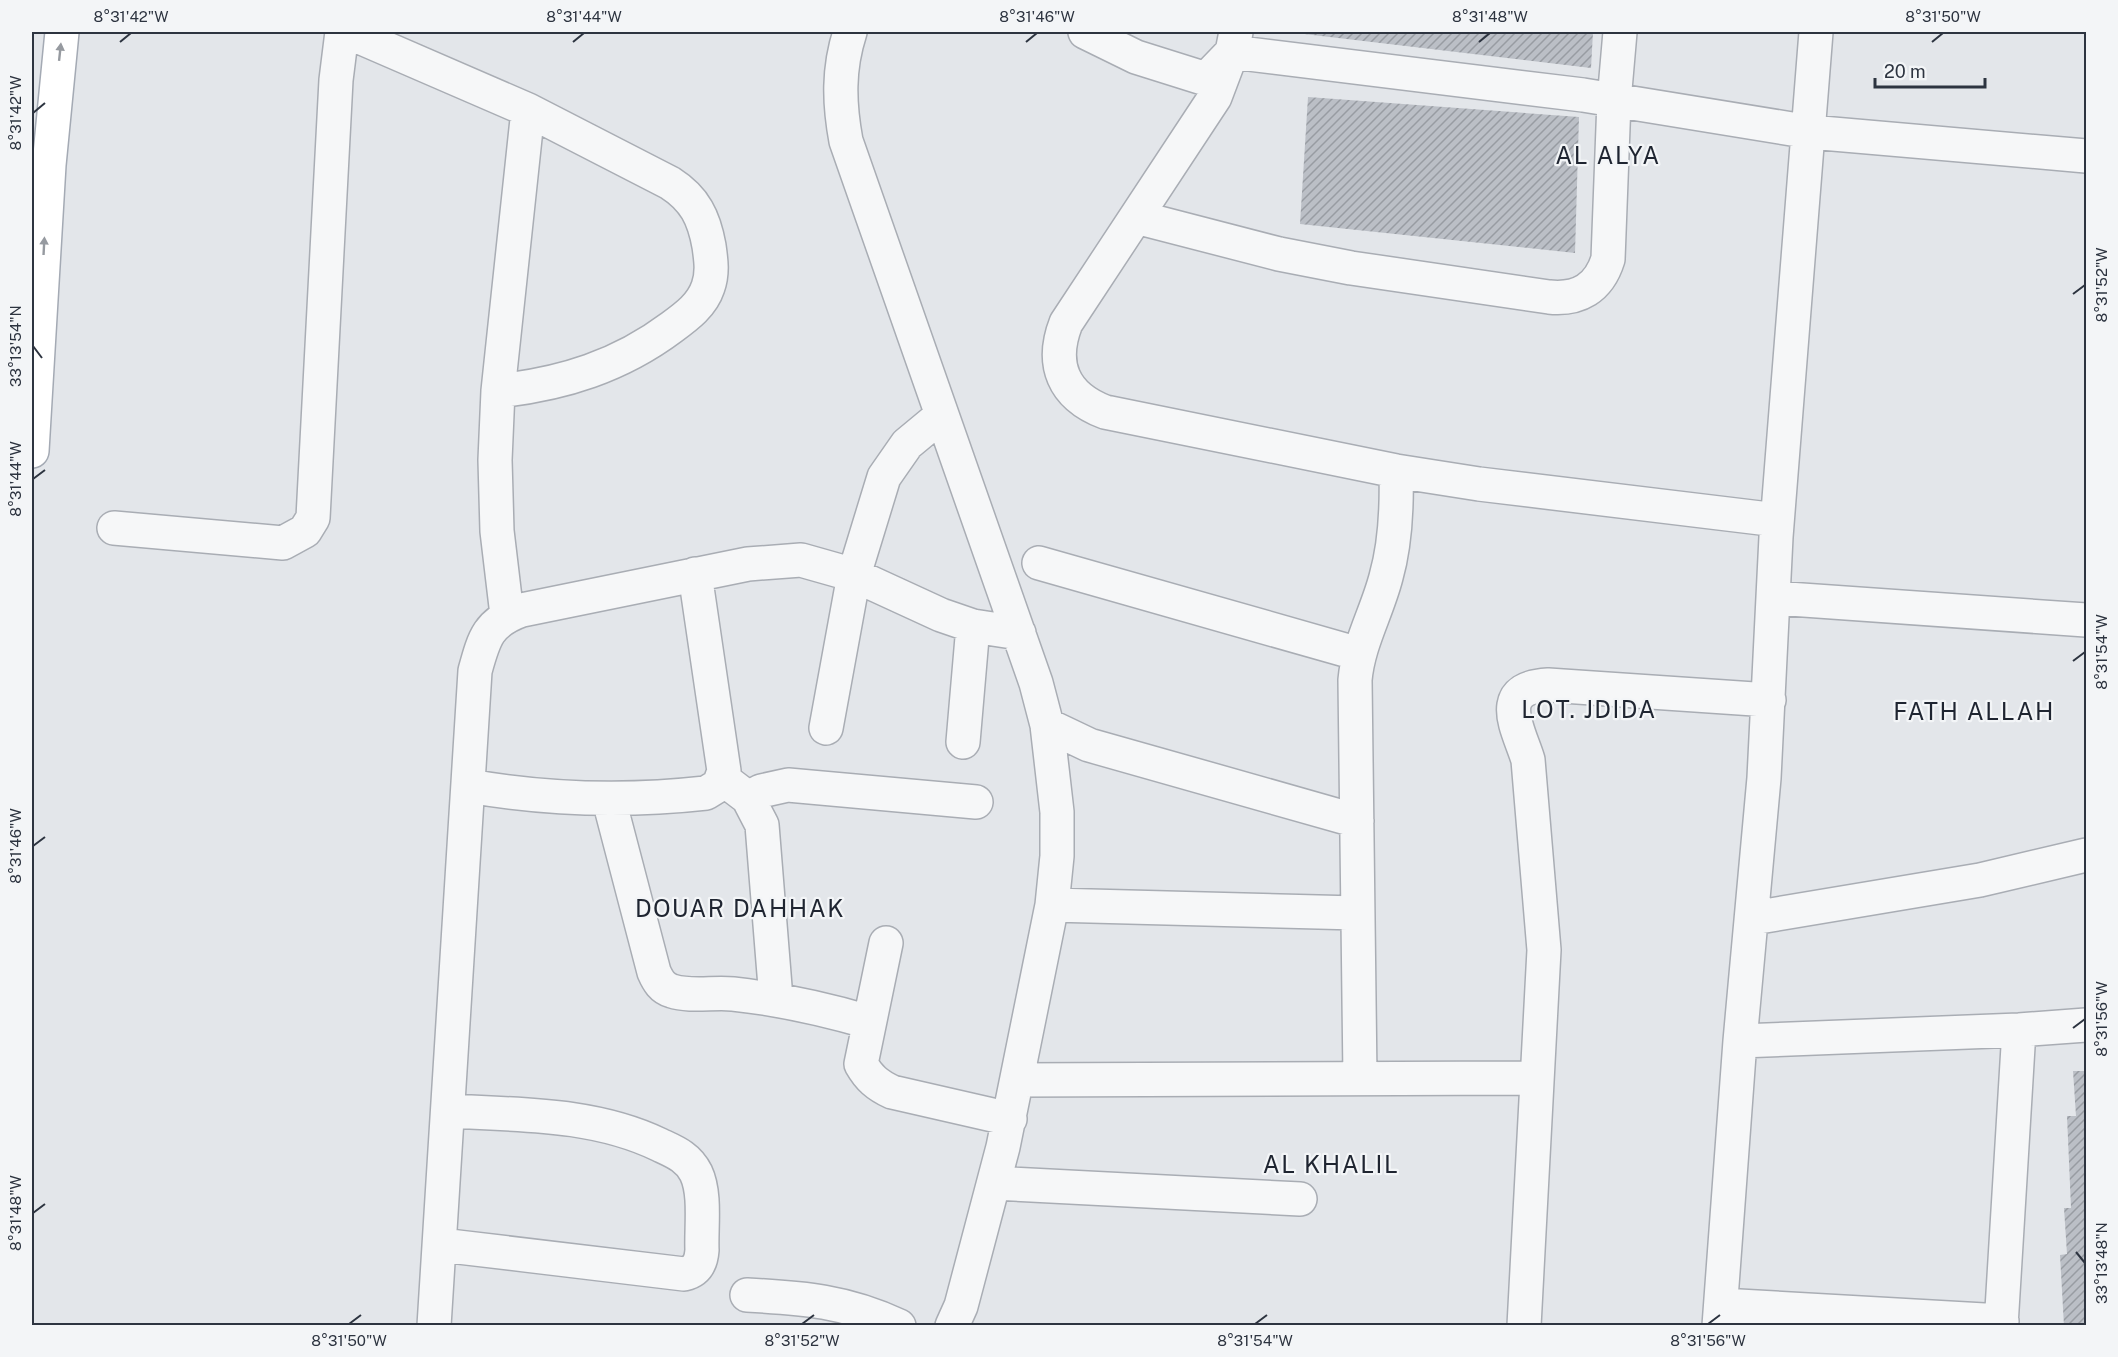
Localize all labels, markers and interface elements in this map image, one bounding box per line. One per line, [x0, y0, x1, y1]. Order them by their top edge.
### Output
text: 8°31'42"W [94, 8, 168, 25]
text: 8°31'44"W [546, 8, 622, 25]
text: 8°31'46"W [999, 8, 1075, 25]
text: 8°31'48"W [1452, 8, 1528, 25]
text: 8°31'50"W [1905, 8, 1981, 25]
one-way arrow [55, 42, 65, 61]
scale bar [1875, 51, 1984, 89]
text: 20 m [1884, 61, 1926, 82]
text: 8°31'42"W [7, 76, 24, 150]
district label: AL ALYA [1555, 141, 1661, 169]
one-way arrow [39, 236, 49, 255]
text: 8°31'52"W [2093, 247, 2110, 323]
text: 33°13'54"N [7, 305, 24, 387]
text: 8°31'44"W [7, 441, 24, 517]
text: 8°31'54"W [2093, 614, 2110, 690]
district label: LOT. JDIDA [1521, 695, 1657, 723]
district label: FATH ALLAH [1893, 697, 2055, 725]
text: 8°31'46"W [7, 808, 24, 884]
district label: DOUAR DAHHAK [635, 894, 845, 922]
text: 8°31'56"W [2093, 981, 2110, 1057]
district label: AL KHALIL [1263, 1150, 1399, 1178]
text: 8°31'48"W [7, 1175, 24, 1251]
text: 33°13'48"N [2093, 1222, 2110, 1304]
text: 8°31'50"W [311, 1332, 387, 1349]
text: 8°31'52"W [764, 1332, 840, 1349]
text: 8°31'54"W [1217, 1332, 1293, 1349]
text: 8°31'56"W [1670, 1332, 1746, 1349]

